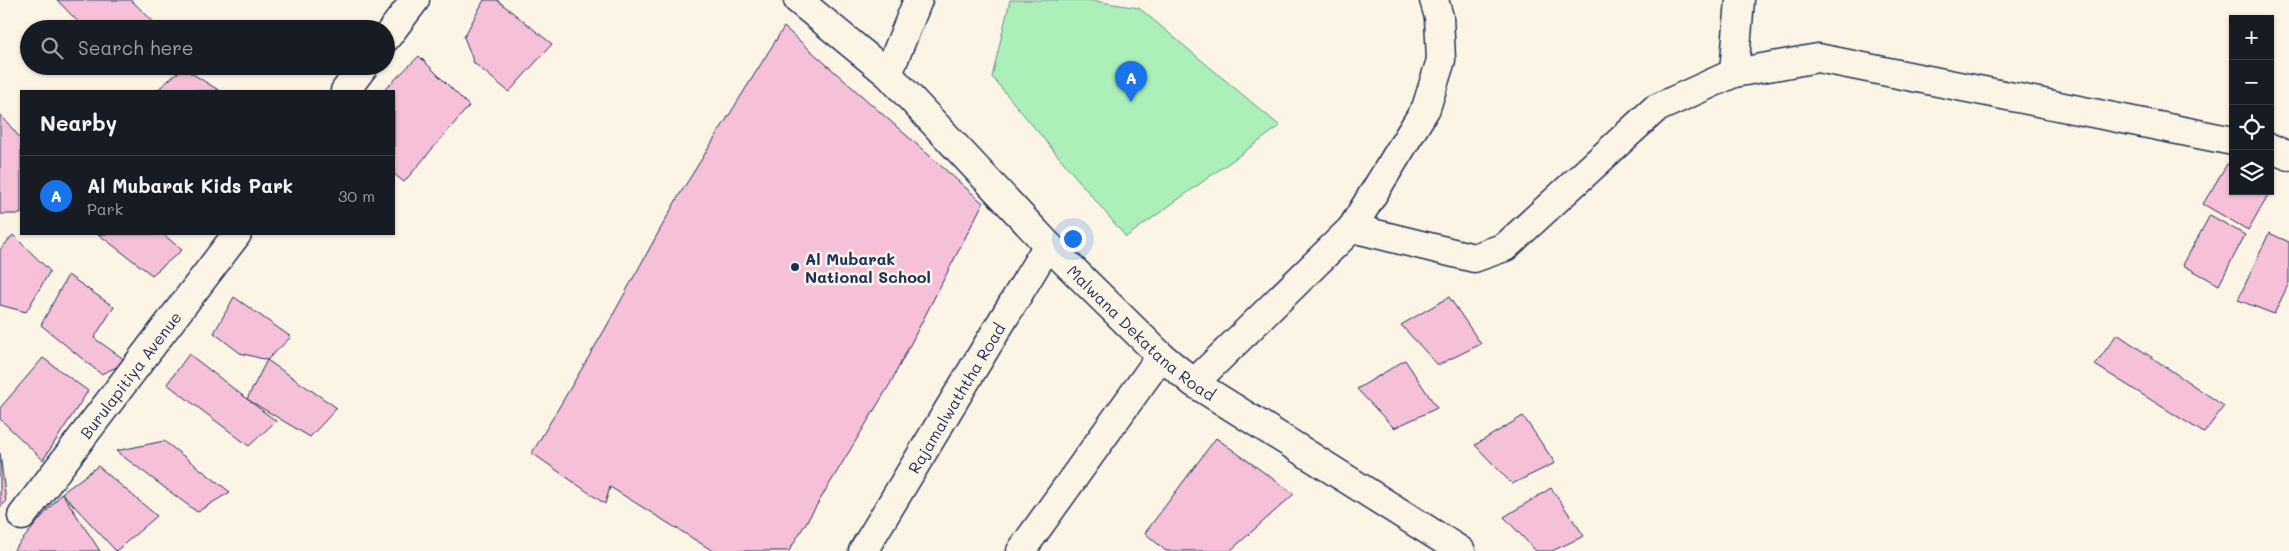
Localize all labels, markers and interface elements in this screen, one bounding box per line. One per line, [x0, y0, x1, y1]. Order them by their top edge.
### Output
map controls [2229, 15, 2274, 195]
button: + [2229, 15, 2274, 60]
search box [20, 20, 395, 75]
icon: search [38, 34, 66, 62]
text: Search here [78, 35, 194, 60]
button: − [2229, 60, 2274, 105]
pin: A [1115, 61, 1147, 102]
button: locate [2229, 105, 2274, 150]
text: Nearby [40, 109, 117, 136]
button: layers [2229, 150, 2274, 195]
text: Al Mubarak Kids Park [87, 173, 293, 198]
text: A [50, 185, 62, 206]
text: 30 m [338, 185, 375, 206]
text: Park [87, 198, 123, 219]
your location [1060, 226, 1086, 252]
place label: Al Mubarak National School [805, 248, 931, 287]
street label: Malwana Dekatana Road [1063, 260, 1220, 405]
marker: Al Mubarak National School [789, 261, 801, 273]
street label: Burulapitiya Avenue [75, 306, 185, 442]
street label: Rajamalwaththa Road [902, 319, 1009, 477]

